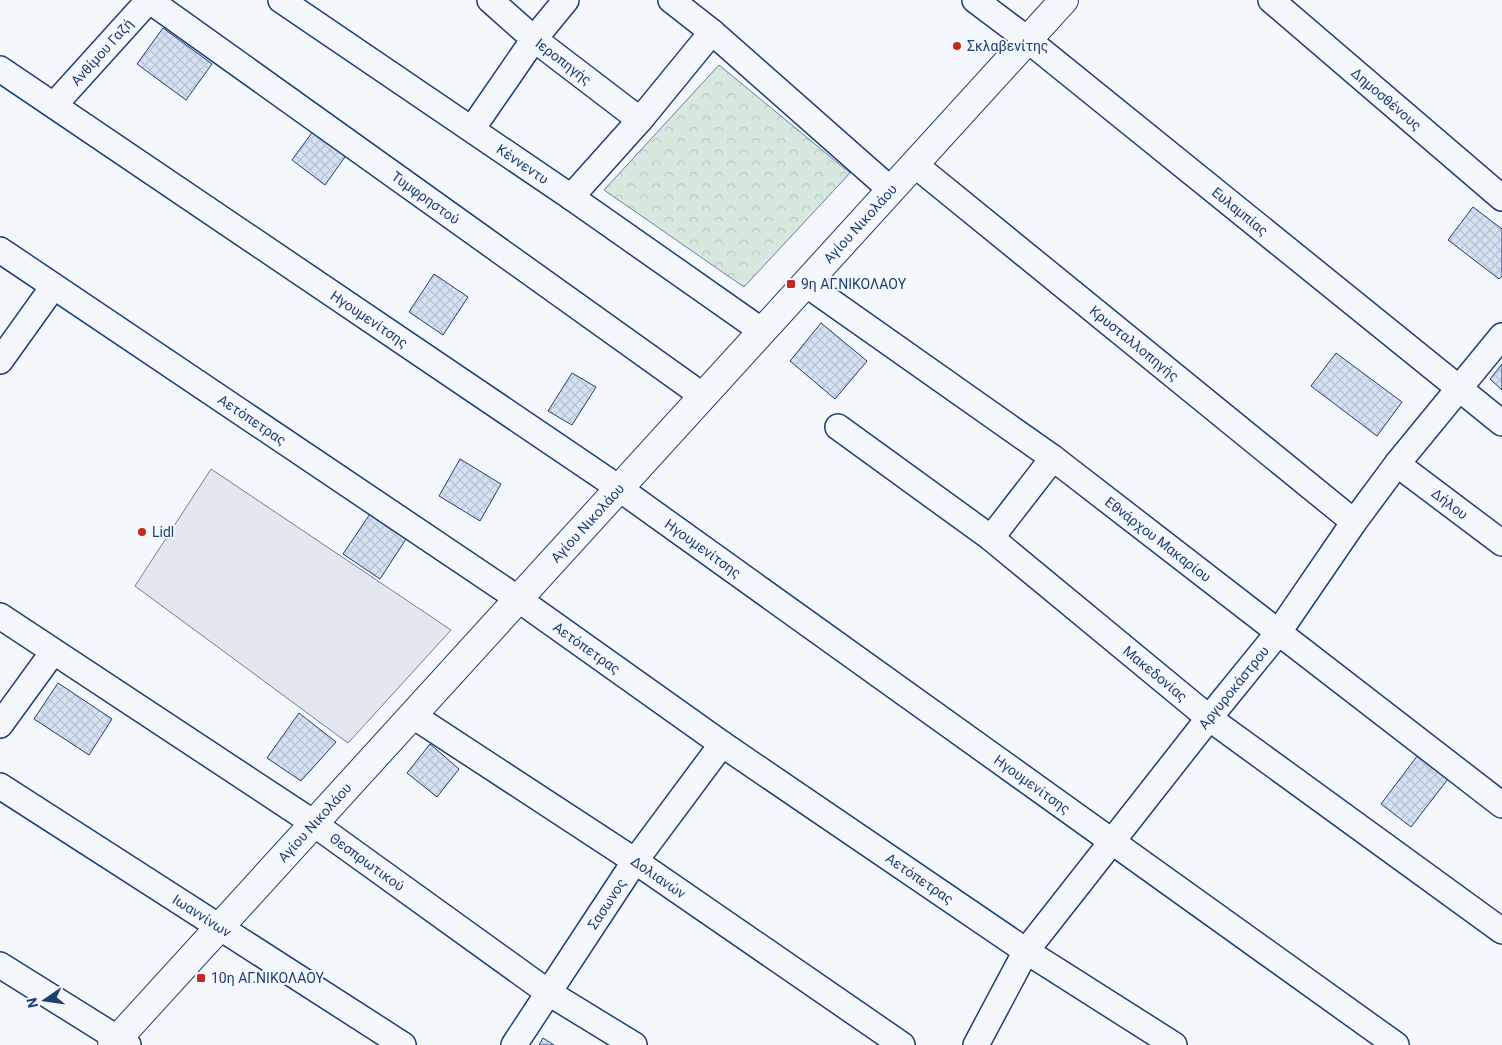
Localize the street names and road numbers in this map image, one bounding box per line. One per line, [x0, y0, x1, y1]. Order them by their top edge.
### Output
street label: Ανθίμου Γαζή [68, 15, 136, 89]
street label: Ιεροπηγής [532, 35, 595, 88]
street label: Δημοσθένους [1348, 65, 1425, 133]
street label: Κέννεντυ [494, 141, 552, 187]
street label: Τυμφρηστού [388, 168, 463, 227]
street label: Αγίου Νικολάου [820, 181, 900, 266]
street label: Ευλαμπίας [1209, 184, 1271, 239]
street label: Ηγουμενίτσης [328, 287, 411, 351]
street label: Κρυσταλλοπηγής [1087, 302, 1182, 384]
street label: Αετόπετρας [215, 391, 289, 448]
street label: Αγίου Νικολάου [547, 480, 627, 566]
street label: Δήλου [1428, 485, 1471, 522]
street label: Εθνάρχου Μακαρίου [1102, 493, 1214, 585]
street label: Ηγουμενίτσης [662, 516, 744, 581]
street label: Αετόπετρας [550, 619, 623, 677]
street label: Μακεδονίας [1120, 643, 1190, 705]
street label: Αργυροκάστρου [1195, 643, 1272, 732]
street label: Ηγουμενίτσης [991, 752, 1073, 817]
street label: Αγίου Νικολάου [275, 780, 355, 865]
street label: Θεσπρωτικού [327, 830, 408, 894]
street label: Αετόπετρας [883, 850, 957, 907]
street label: Δολιανών [628, 853, 689, 902]
street label: Σασωνος [584, 875, 629, 932]
street label: Ιωαννίνων [170, 891, 234, 941]

